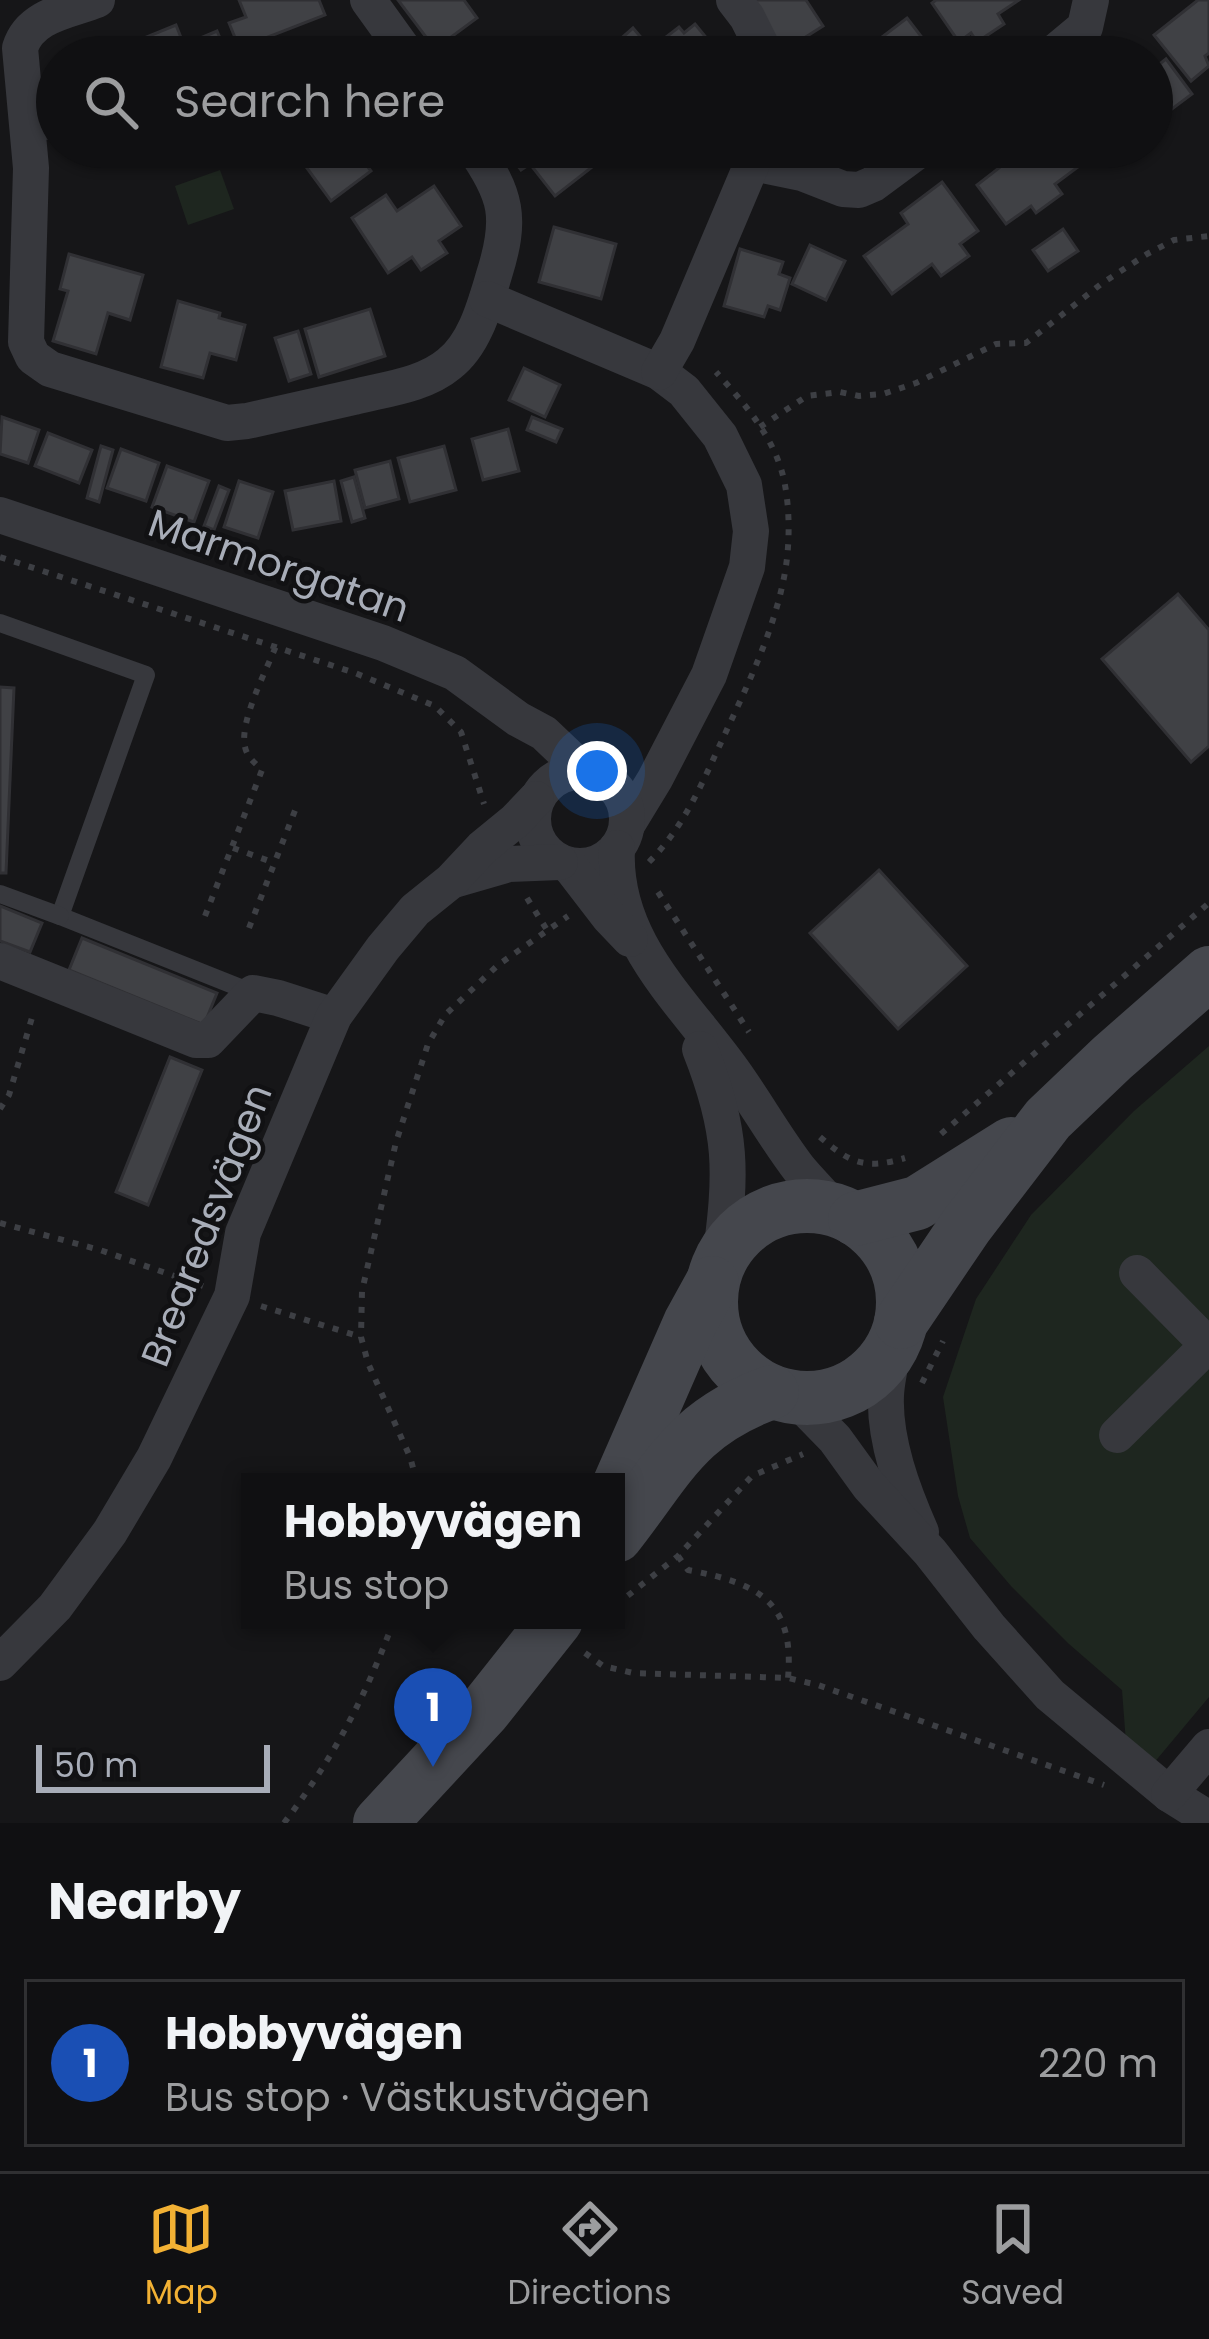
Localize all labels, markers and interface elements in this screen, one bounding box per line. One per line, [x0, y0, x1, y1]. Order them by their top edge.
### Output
search box [36, 36, 1173, 168]
icon: search [78, 69, 144, 135]
text: Search here [174, 70, 445, 133]
street label: Marmorgatan [141, 495, 417, 636]
your location [567, 741, 627, 801]
street label: Brearedsvägen [127, 1076, 286, 1374]
popup [241, 1473, 625, 1629]
text: Hobbyvägen [284, 1490, 582, 1553]
text: Bus stop [284, 1558, 449, 1613]
pin: 1 [394, 1668, 472, 1767]
scale bar [36, 1739, 270, 1792]
text: 50 m [54, 1742, 138, 1789]
text: Nearby [48, 1865, 241, 1937]
text: Hobbyvägen [165, 2002, 463, 2065]
text: 1 [83, 2036, 97, 2091]
text: 220 m [1038, 2036, 1158, 2091]
text: Bus stop · Västkustvägen [165, 2070, 650, 2125]
tab: Map [145, 2196, 218, 2318]
tab: Directions [508, 2196, 671, 2318]
tab: Saved [961, 2196, 1064, 2318]

